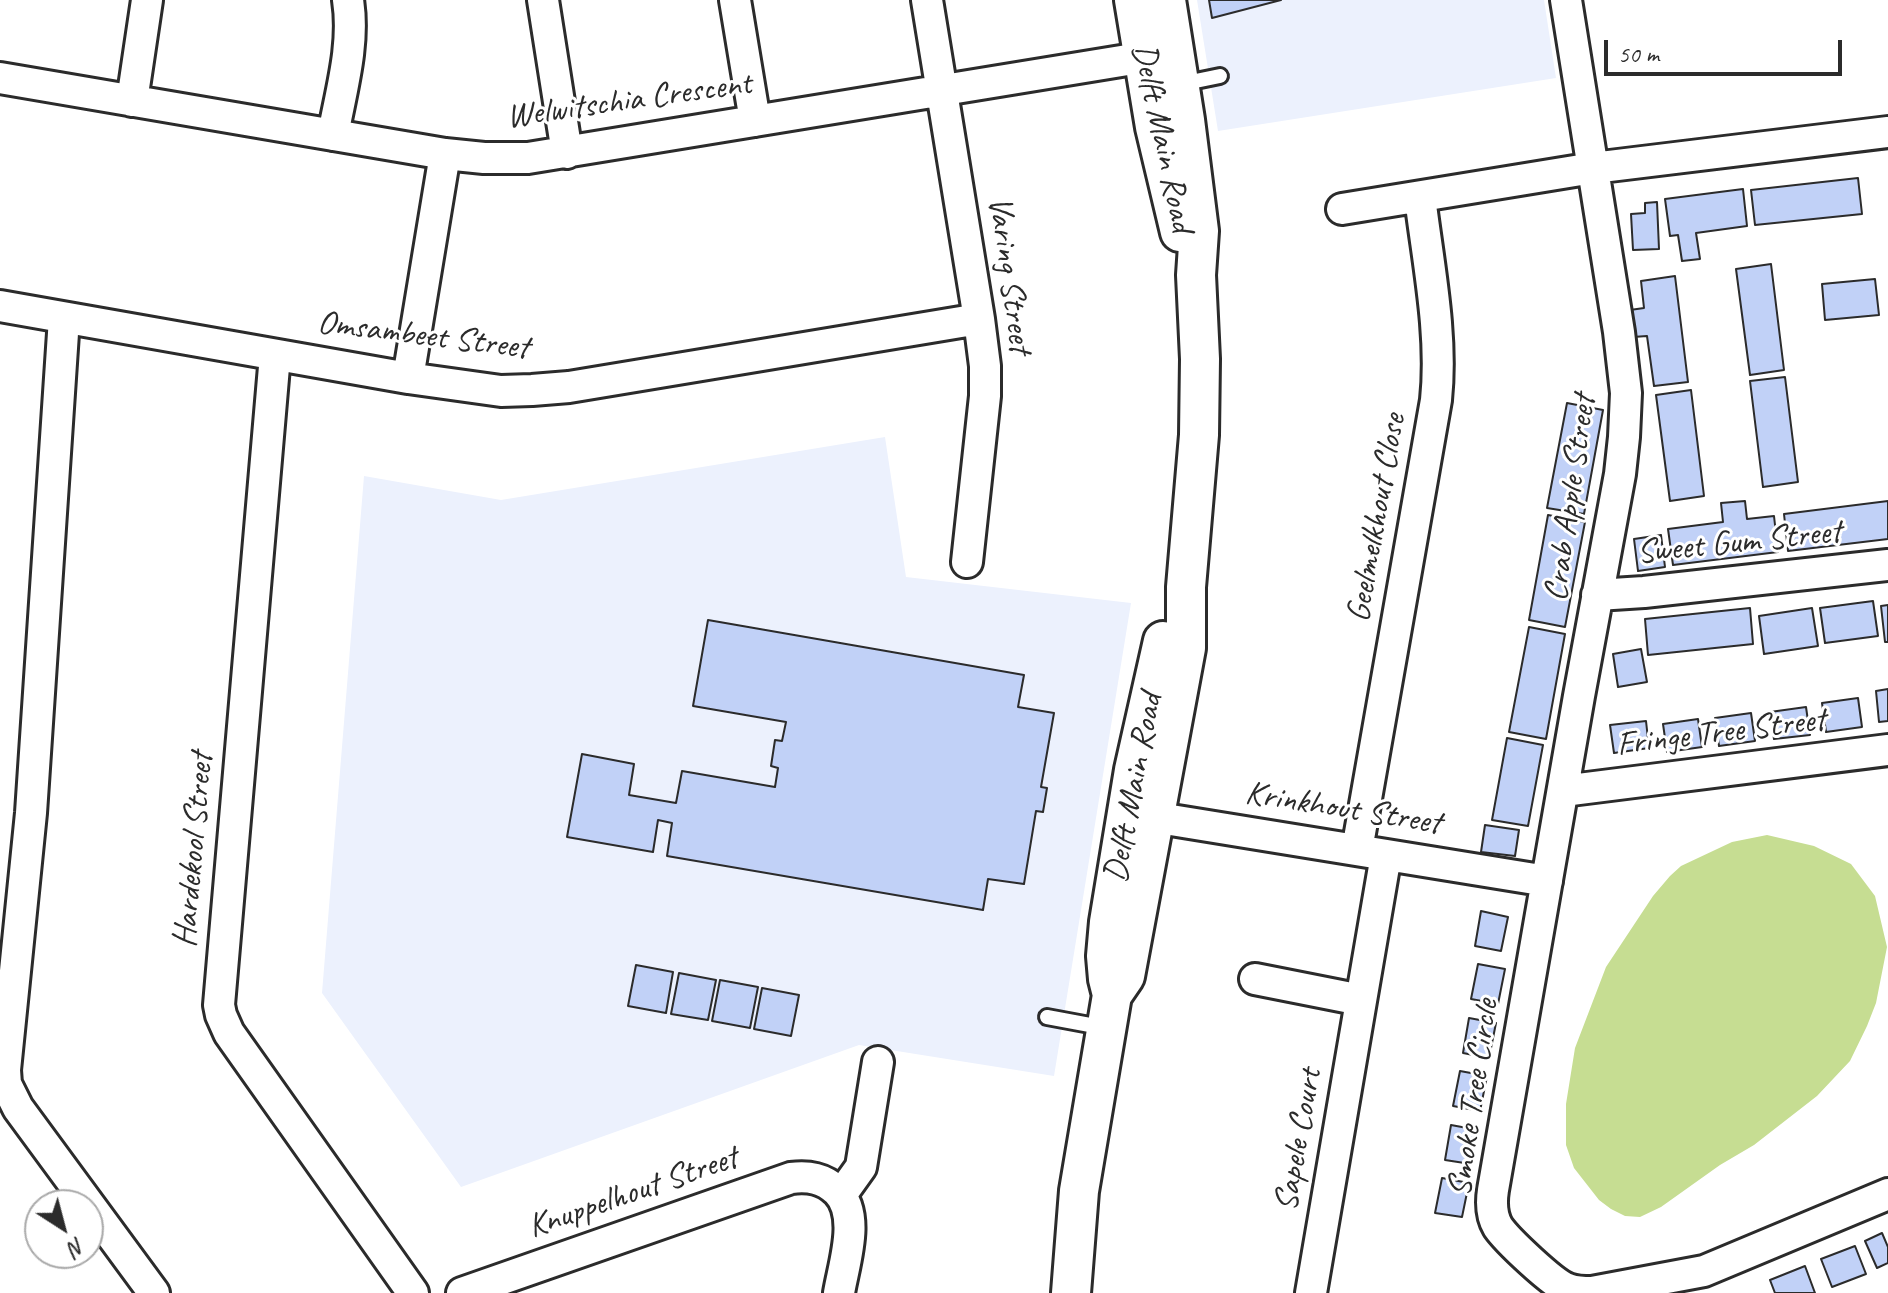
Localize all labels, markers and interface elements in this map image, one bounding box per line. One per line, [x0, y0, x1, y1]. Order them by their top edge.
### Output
scale bar [1608, 24, 1846, 74]
text: 50 m [1618, 39, 1659, 69]
street label: Delft Main Road [1122, 40, 1202, 236]
street label: Welwitschia Crescent [504, 64, 754, 138]
street label: Varing Street [978, 194, 1040, 356]
street label: Omsambeet Street [315, 303, 531, 369]
street label: Crab Apple Street [1536, 392, 1606, 604]
street label: Geelmelkhout Close [1339, 411, 1415, 625]
street label: Sweet Gum Street [1635, 512, 1843, 574]
street label: Delft Main Road [1096, 690, 1172, 886]
street label: Fringe Tree Street [1614, 700, 1828, 766]
street label: Hardekool Street [165, 751, 223, 949]
street label: Krinkhout Street [1242, 773, 1444, 845]
street label: Smoke Tree Circle [1440, 997, 1508, 1199]
street label: Sapele Court [1266, 1066, 1332, 1214]
street label: Knuppelhout Street [523, 1138, 743, 1248]
north arrow [24, 1189, 104, 1269]
text: N [63, 1231, 91, 1262]

